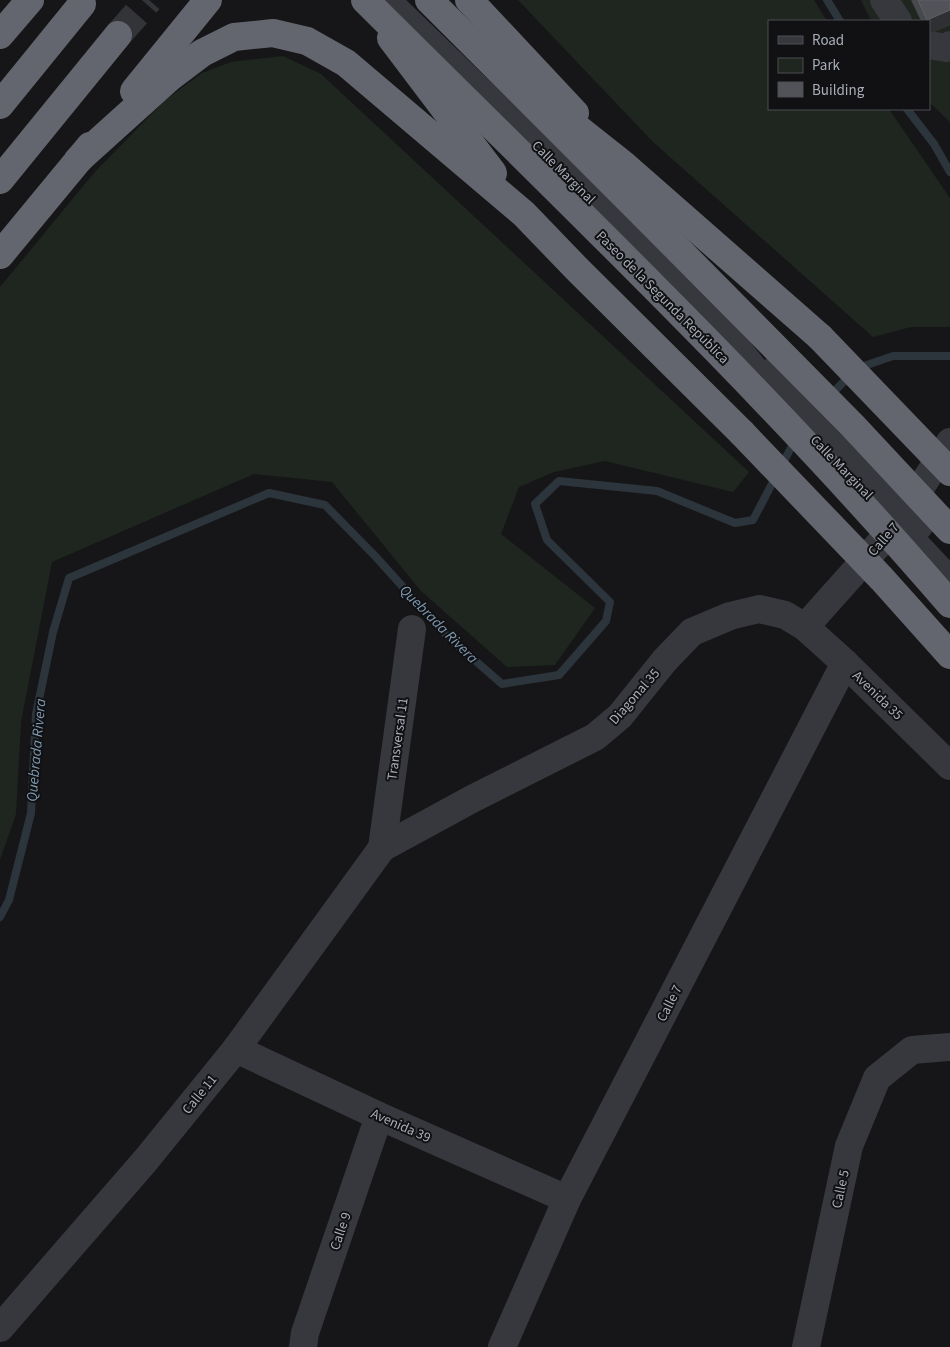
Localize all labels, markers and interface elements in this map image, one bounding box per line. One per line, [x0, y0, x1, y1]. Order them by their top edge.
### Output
legend [768, 20, 930, 110]
text: Road [812, 30, 844, 51]
text: Park [812, 55, 841, 76]
text: Building [812, 80, 865, 101]
street label: Calle Marginal [527, 136, 600, 209]
street label: Paseo de la Segunda República [591, 227, 733, 369]
street label: Calle Marginal [805, 431, 877, 505]
street label: Calle 7 [863, 518, 904, 561]
water label: Quebrada Rivera [395, 580, 483, 668]
street label: Diagonal 35 [605, 664, 665, 729]
street label: Avenida 35 [847, 666, 907, 725]
street label: Transversal 11 [382, 696, 414, 782]
water label: Quebrada Rivera [22, 698, 51, 802]
street label: Calle 7 [652, 982, 688, 1025]
street label: Calle 11 [178, 1070, 222, 1119]
street label: Avenida 39 [367, 1104, 434, 1148]
street label: Calle 5 [827, 1168, 855, 1210]
street label: Calle 9 [325, 1210, 357, 1253]

